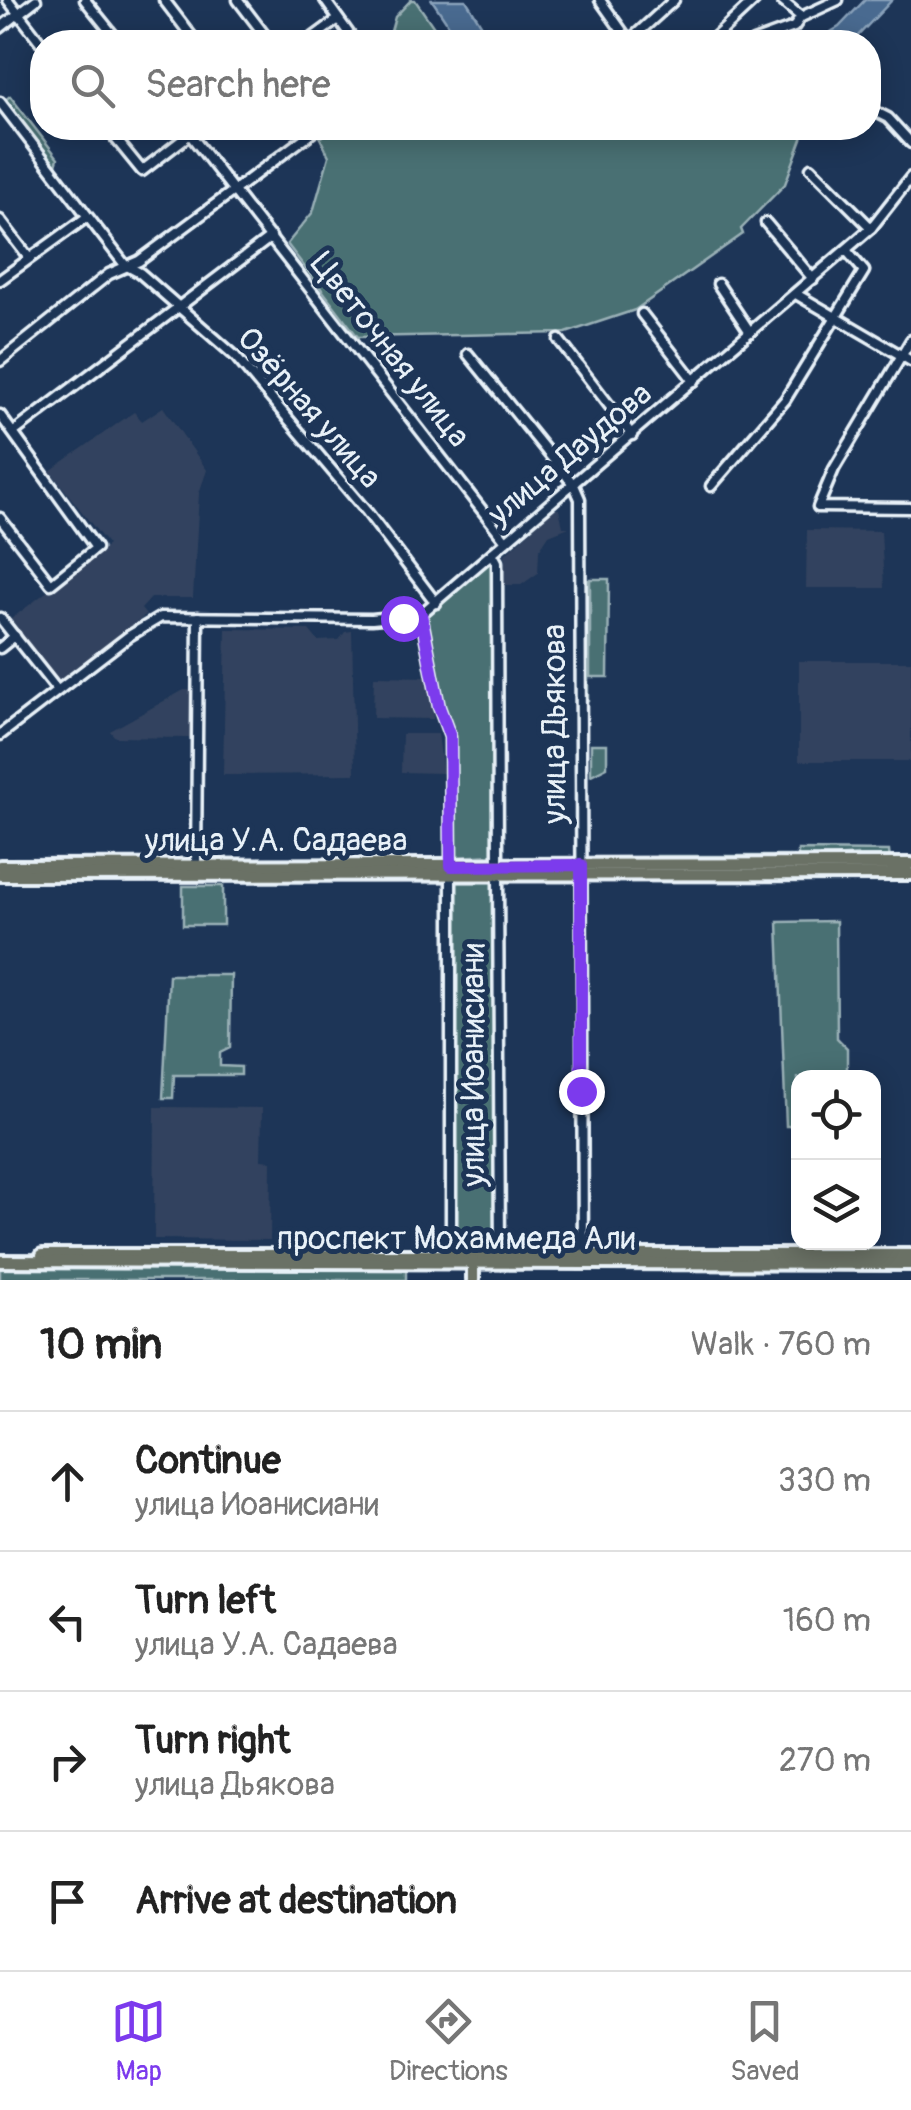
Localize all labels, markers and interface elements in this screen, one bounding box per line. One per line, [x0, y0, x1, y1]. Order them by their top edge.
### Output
search box [30, 30, 881, 140]
icon: search [65, 58, 120, 113]
text: Search here [145, 61, 331, 109]
street label: Цветочная улица [302, 245, 478, 455]
street label: Озёрная улица [228, 319, 390, 497]
street label: улица Даудова [479, 374, 660, 535]
route start [381, 596, 427, 642]
street label: улица Дьякова [535, 624, 575, 825]
street label: улица У.А. Садаева [144, 821, 407, 861]
street label: улица Иоанисиани [454, 943, 494, 1188]
route end [559, 1069, 605, 1115]
map controls [791, 1070, 881, 1250]
button: locate [791, 1070, 881, 1160]
button: layers [791, 1160, 881, 1250]
street label: проспект Мохаммеда Али [277, 1219, 635, 1259]
text: 10 min [40, 1319, 162, 1371]
text: Walk · 760 m [691, 1325, 871, 1365]
text: Continue [135, 1437, 281, 1485]
icon: ahead [40, 1454, 95, 1509]
text: 330 m [778, 1461, 871, 1501]
text: улица Иоанисиани [135, 1485, 379, 1525]
text: Turn left [135, 1577, 276, 1625]
icon: left [40, 1594, 95, 1649]
text: 160 m [783, 1601, 871, 1641]
text: улица У.А. Садаева [135, 1625, 398, 1665]
text: Turn right [135, 1717, 290, 1765]
icon: right [40, 1734, 95, 1789]
text: 270 m [779, 1741, 871, 1781]
text: улица Дьякова [135, 1765, 335, 1805]
icon: arrive [40, 1874, 95, 1929]
text: Arrive at destination [135, 1877, 457, 1925]
tab: Map [111, 1994, 166, 2089]
tab: Directions [389, 1994, 508, 2089]
tab: Saved [730, 1994, 800, 2089]

